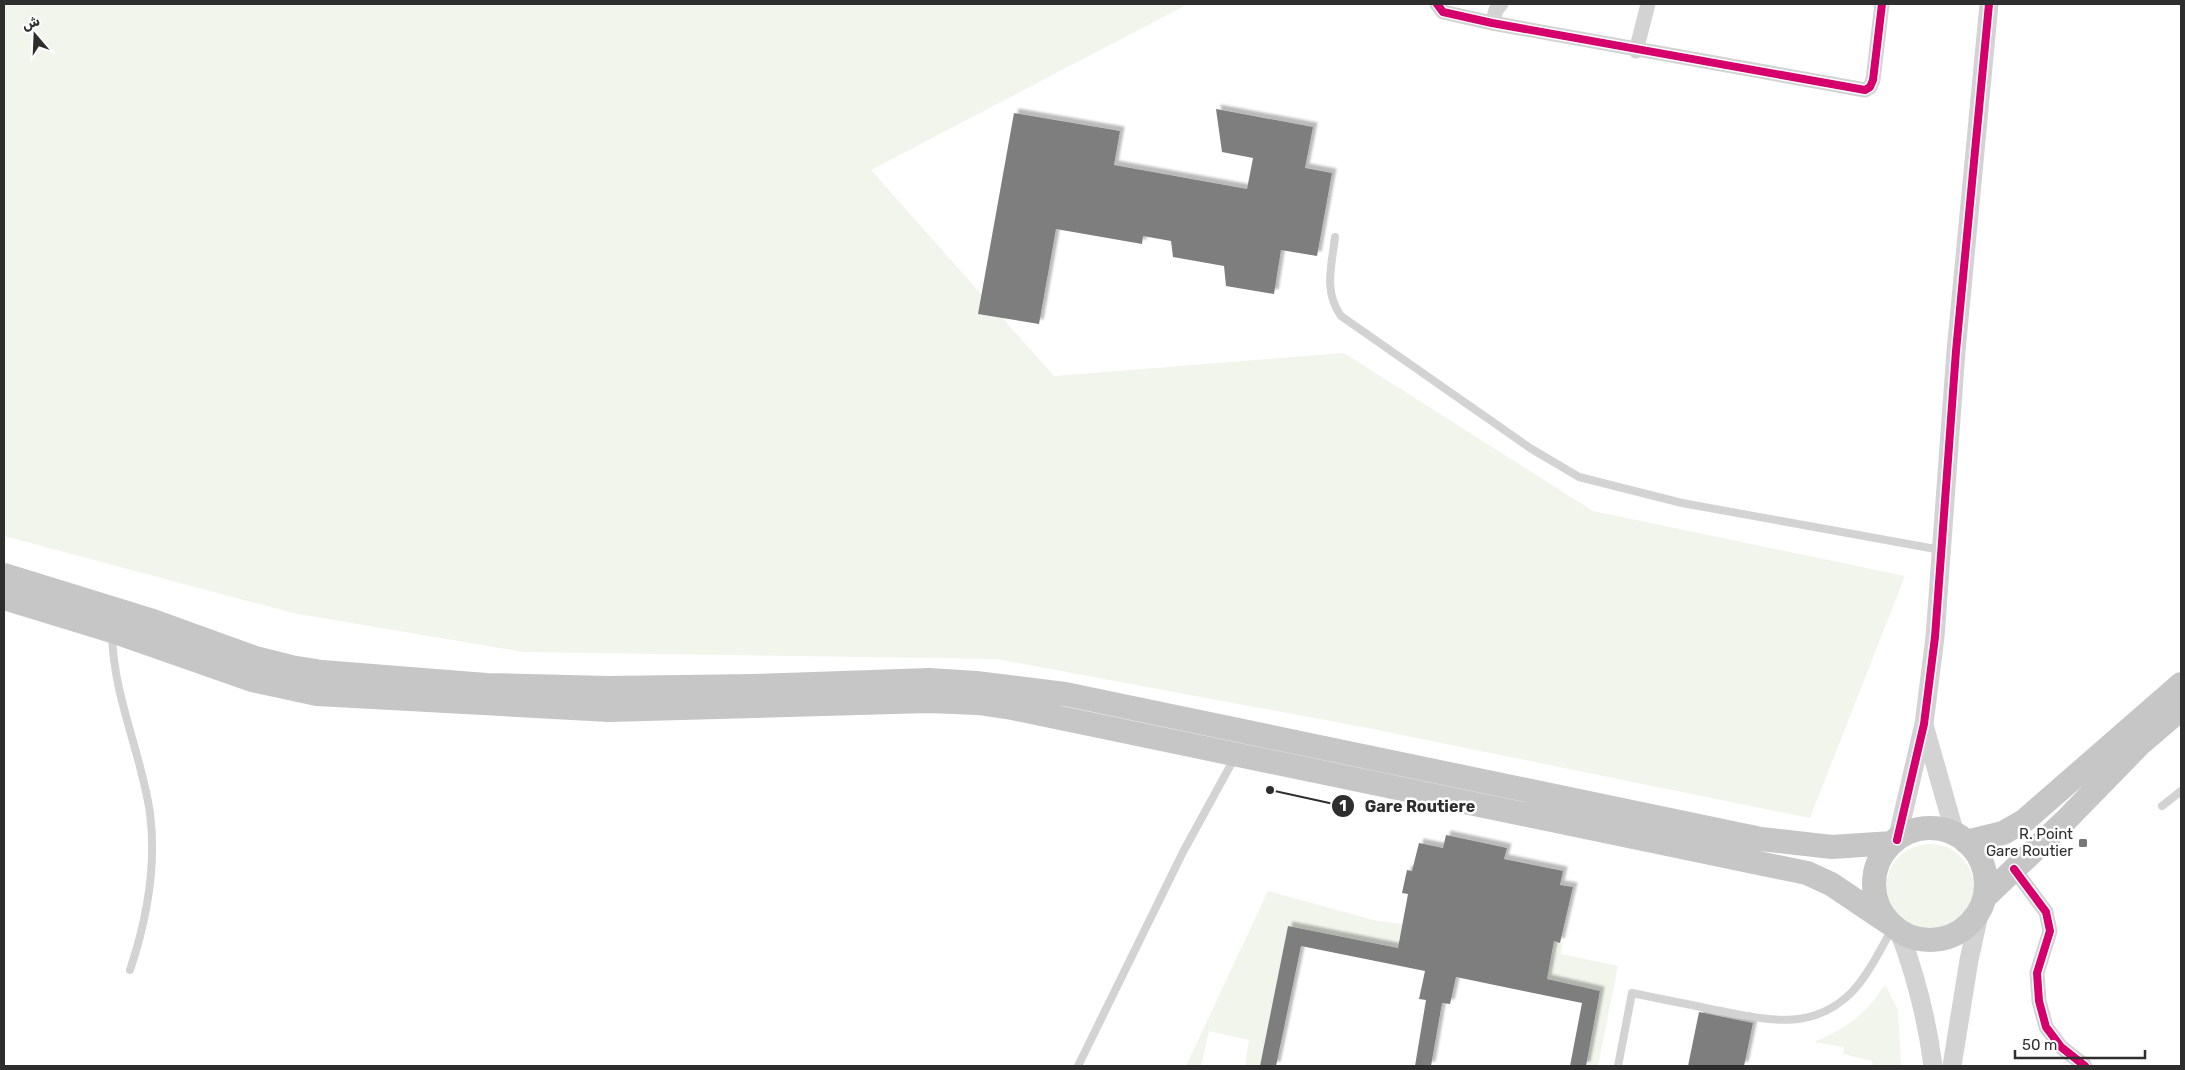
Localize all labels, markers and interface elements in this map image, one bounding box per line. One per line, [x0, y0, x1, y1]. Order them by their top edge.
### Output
north arrow [10, 10, 60, 60]
text: ش [20, 12, 42, 34]
callout: Gare Routiere [1330, 791, 1485, 822]
text: 1 [1339, 797, 1347, 815]
text: Gare Routiere [1365, 797, 1475, 816]
place label: R. Point Gare Routier [1986, 825, 2073, 860]
marker: R. Point Gare Routier [2077, 837, 2089, 849]
scale bar [2015, 1028, 2145, 1060]
text: 50 m [2022, 1036, 2057, 1054]

